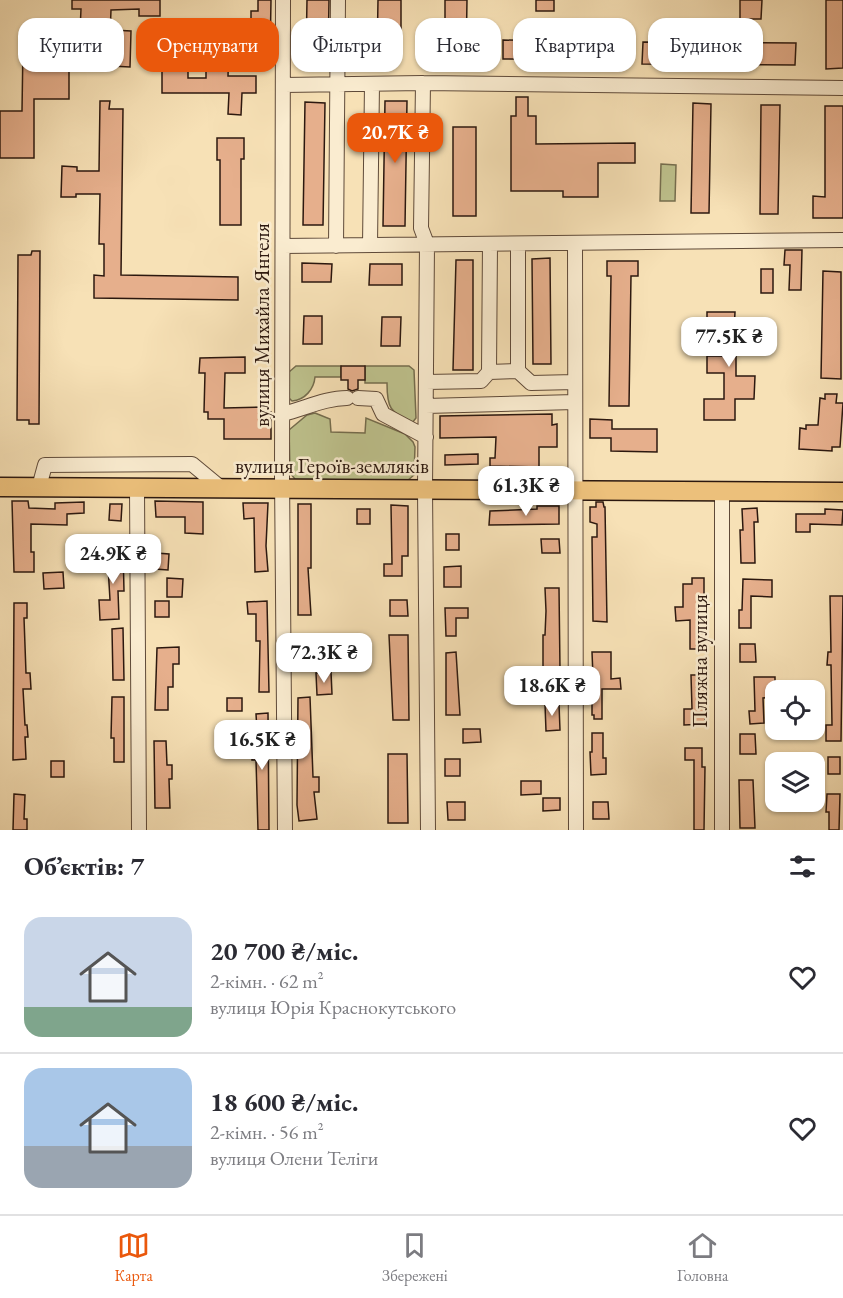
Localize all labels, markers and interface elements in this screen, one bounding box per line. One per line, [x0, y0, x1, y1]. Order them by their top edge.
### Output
chip: Купити [18, 18, 124, 72]
chip: Орендувати [136, 18, 279, 72]
chip: Фільтри [291, 18, 403, 72]
chip: Нове [415, 18, 501, 72]
chip: Квартира [513, 18, 636, 72]
chip: Будинок [648, 18, 763, 72]
pin: 20.7K ₴ [340, 113, 450, 164]
text: 20.7K ₴ [361, 119, 429, 145]
street label: вулиця Михайла Янгеля [248, 223, 275, 427]
pin: 77.5K ₴ [674, 317, 784, 368]
text: 77.5K ₴ [695, 323, 763, 349]
street label: вулиця Героїв-земляків [235, 452, 429, 479]
pin: 61.3K ₴ [471, 466, 581, 517]
text: 61.3K ₴ [492, 472, 560, 498]
pin: 24.9K ₴ [58, 534, 168, 585]
text: 24.9K ₴ [79, 540, 147, 566]
street label: Пляжна вулиця [686, 594, 713, 728]
pin: 72.3K ₴ [269, 633, 379, 684]
text: 72.3K ₴ [290, 639, 358, 665]
pin: 18.6K ₴ [497, 666, 607, 717]
text: 18.6K ₴ [518, 672, 586, 698]
map controls [765, 680, 825, 812]
button: locate [765, 680, 825, 740]
pin: 16.5K ₴ [207, 720, 317, 771]
text: 16.5K ₴ [228, 726, 296, 752]
button: layers [765, 752, 825, 812]
text: Об’єктів: 7 [24, 849, 144, 883]
icon: filters [786, 850, 819, 883]
text: 20 700 ₴/міс. [210, 934, 358, 968]
icon: home [72, 941, 144, 1013]
icon: heart [786, 961, 819, 994]
text: 2-кімн. · 62 m² [210, 968, 324, 994]
text: вулиця Юрія Краснокутського [210, 994, 456, 1020]
text: 18 600 ₴/міс. [210, 1085, 358, 1119]
icon: home [72, 1092, 144, 1164]
icon: heart [786, 1112, 819, 1145]
text: 2-кімн. · 56 m² [210, 1119, 324, 1145]
text: вулиця Олени Теліги [210, 1145, 378, 1171]
tab: Карта [115, 1229, 153, 1286]
tab: Збережені [382, 1229, 448, 1286]
tab: Головна [677, 1229, 728, 1286]

